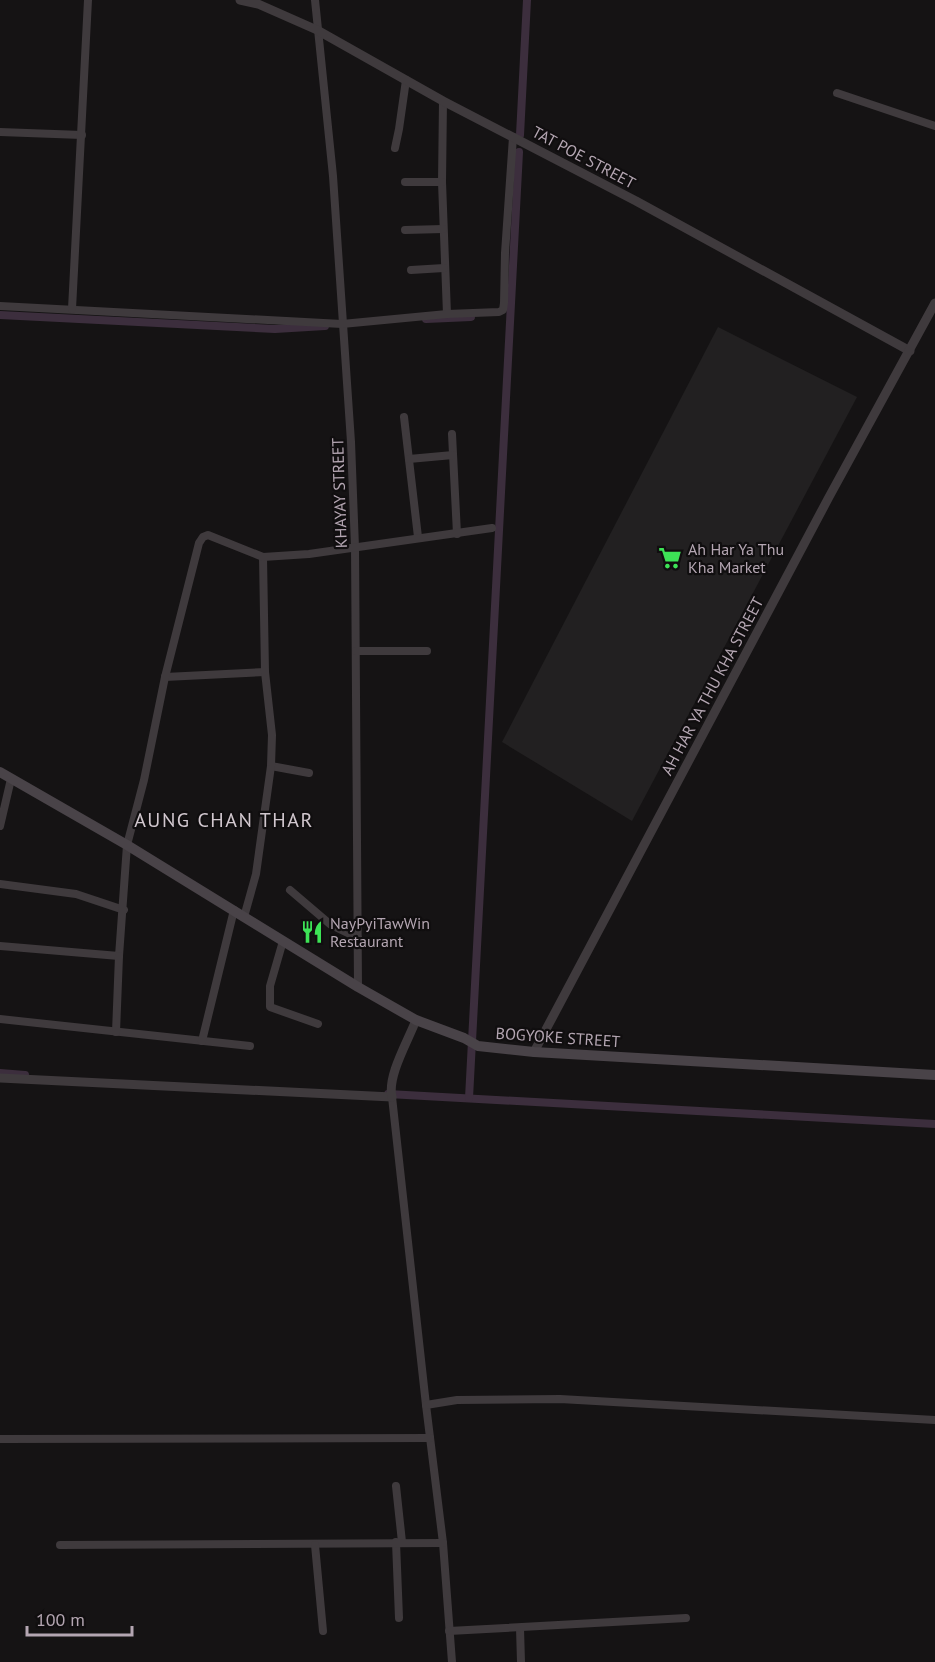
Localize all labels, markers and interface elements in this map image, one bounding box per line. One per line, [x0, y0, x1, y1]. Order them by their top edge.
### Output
street label: TAT POE STREET [529, 121, 639, 193]
street label: KHAYAY STREET [327, 437, 351, 549]
place label: Ah Har Ya Thu Kha Market [688, 539, 784, 577]
supermarket icon: Ah Har Ya Thu Kha Market [657, 545, 683, 571]
street label: AH HAR YA THU KHA STREET [656, 593, 768, 778]
district label: AUNG CHAN THAR [134, 807, 314, 833]
place label: NayPyiTawWin Restaurant [330, 913, 430, 951]
restaurant icon: NayPyiTawWin Restaurant [299, 919, 325, 945]
street label: BOGYOKE STREET [495, 1023, 621, 1051]
scale bar [27, 1599, 132, 1637]
text: 100 m [36, 1608, 85, 1631]

